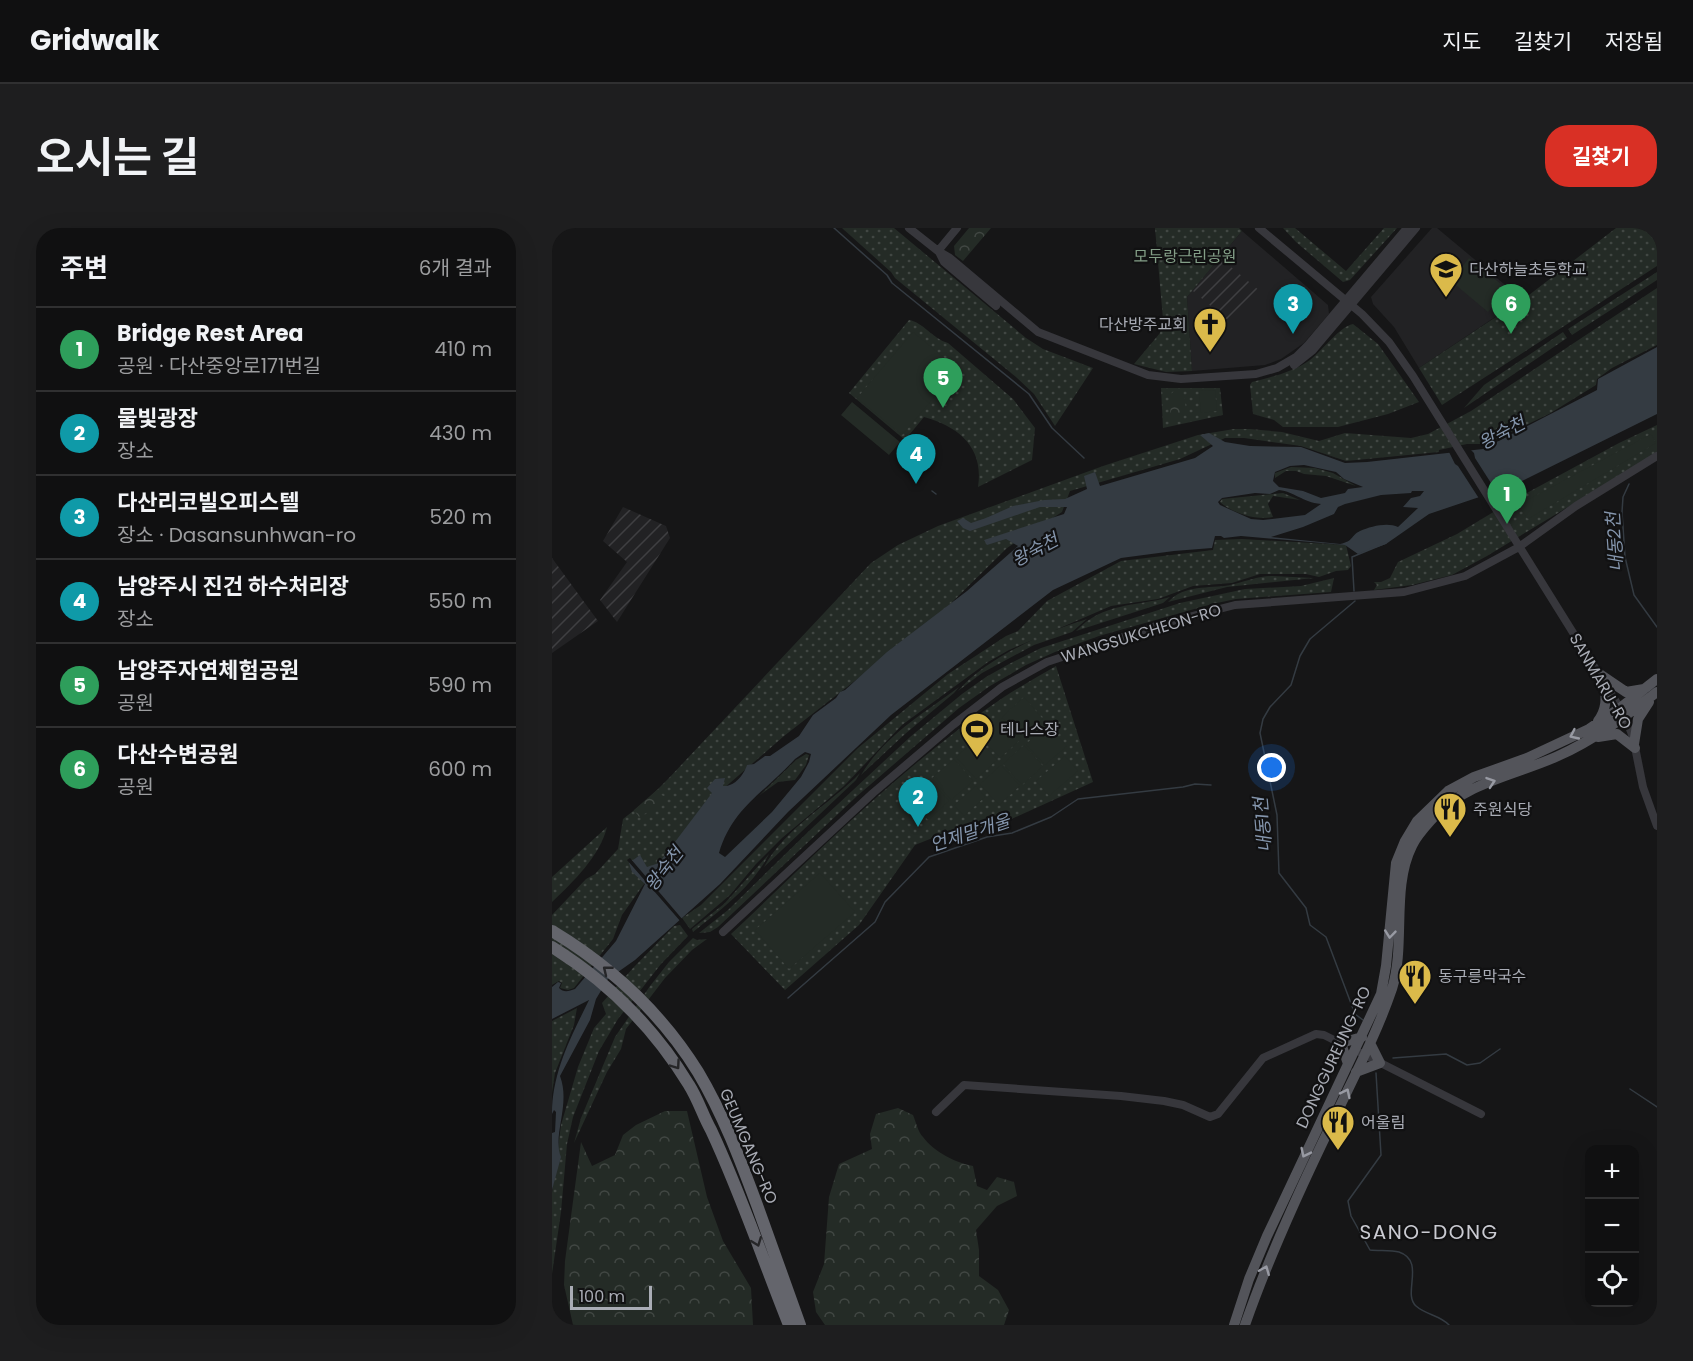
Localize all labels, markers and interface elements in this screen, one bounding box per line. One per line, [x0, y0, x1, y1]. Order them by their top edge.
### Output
text: Gridwalk [30, 21, 159, 60]
text: 지도 [1442, 27, 1481, 56]
text: 길찾기 [1514, 27, 1572, 56]
text: 저장됨 [1605, 27, 1663, 56]
button: 길찾기 [1545, 125, 1657, 187]
text: 오시는 길 [36, 128, 199, 187]
park label: 모두랑근린공원 [1133, 245, 1237, 268]
text: 주변 [60, 250, 108, 286]
school or university icon: 다산하늘초등학교 [1428, 251, 1464, 298]
text: 6개 결과 [419, 254, 492, 282]
place label: 다산하늘초등학교 [1469, 258, 1587, 281]
pin: 3 [1274, 285, 1312, 334]
pin: 6 [1492, 285, 1530, 334]
church icon: 다산방주교회 [1192, 306, 1228, 353]
place label: 다산방주교회 [1099, 313, 1187, 336]
text: Bridge Rest Area [117, 318, 303, 349]
text: 1 [76, 335, 83, 363]
text: 410 m [435, 335, 492, 363]
text: 공원 · 다산중앙로171번길 [117, 352, 321, 380]
pin: 5 [924, 358, 962, 408]
text: 물빛광장 [117, 403, 198, 434]
water label: 왕숙천 [1474, 409, 1532, 455]
text: 2 [74, 419, 85, 447]
text: 430 m [429, 419, 492, 447]
pin: 4 [896, 434, 936, 484]
text: 장소 [117, 437, 154, 465]
pin: 1 [1488, 474, 1526, 524]
text: 다산리코빌오피스텔 [117, 487, 299, 518]
text: 3 [73, 503, 86, 531]
text: 520 m [429, 503, 492, 531]
water label: 내동2천 [1600, 509, 1629, 573]
text: 장소 · Dasansunhwan-ro [117, 521, 356, 549]
water label: 왕숙천 [1007, 526, 1065, 572]
text: 남양주시 진건 하수처리장 [117, 571, 349, 602]
text: 4 [73, 587, 86, 615]
text: 550 m [428, 587, 492, 615]
street label: WANGSUKCHEON-RO [1058, 598, 1224, 669]
text: 장소 [117, 605, 154, 633]
street label: SANMARU-RO [1564, 629, 1637, 734]
text: 남양주자연체험공원 [117, 655, 299, 686]
text: 5 [73, 671, 86, 699]
text: 590 m [428, 671, 492, 699]
text: 공원 [117, 689, 154, 717]
sports icon: 테니스장 [959, 711, 995, 758]
place label: 테니스장 [1000, 718, 1059, 741]
one-way arrow [1570, 728, 1581, 740]
text: 다산수변공원 [117, 739, 238, 770]
your location [1257, 753, 1286, 782]
text: 6 [73, 755, 86, 783]
text: 600 m [428, 755, 492, 783]
text: 공원 [117, 773, 154, 801]
one-way arrow [1485, 776, 1496, 789]
pin: 2 [898, 778, 938, 827]
restaurant icon: 주원식당 [1432, 791, 1468, 838]
water label: 내동1천 [1247, 794, 1277, 854]
place label: 주원식당 [1473, 798, 1532, 821]
water label: 언제말개울 [927, 807, 1014, 857]
water label: 왕숙천 [638, 840, 690, 896]
one-way arrow [1384, 929, 1397, 938]
restaurant icon: 동구릉막국수 [1397, 958, 1433, 1005]
place label: 동구릉막국수 [1438, 965, 1526, 988]
one-way arrow [603, 967, 614, 978]
street label: DONGGUREUNG-RO [1290, 982, 1376, 1132]
one-way arrow [669, 1059, 680, 1070]
street label: GEUMGANG-RO [714, 1085, 783, 1207]
one-way arrow [1339, 1088, 1351, 1099]
restaurant icon: 어울림 [1320, 1104, 1356, 1151]
place label: 어울림 [1361, 1111, 1405, 1134]
map controls [1585, 1145, 1639, 1307]
button: + [1585, 1145, 1639, 1199]
one-way arrow [1301, 1147, 1313, 1158]
button: − [1585, 1199, 1639, 1253]
district label: SANO-DONG [1360, 1218, 1499, 1246]
one-way arrow [750, 1236, 762, 1247]
button: locate [1585, 1253, 1639, 1307]
one-way arrow [1258, 1265, 1270, 1276]
scale bar [570, 1283, 652, 1310]
text: 100 m [579, 1285, 625, 1308]

